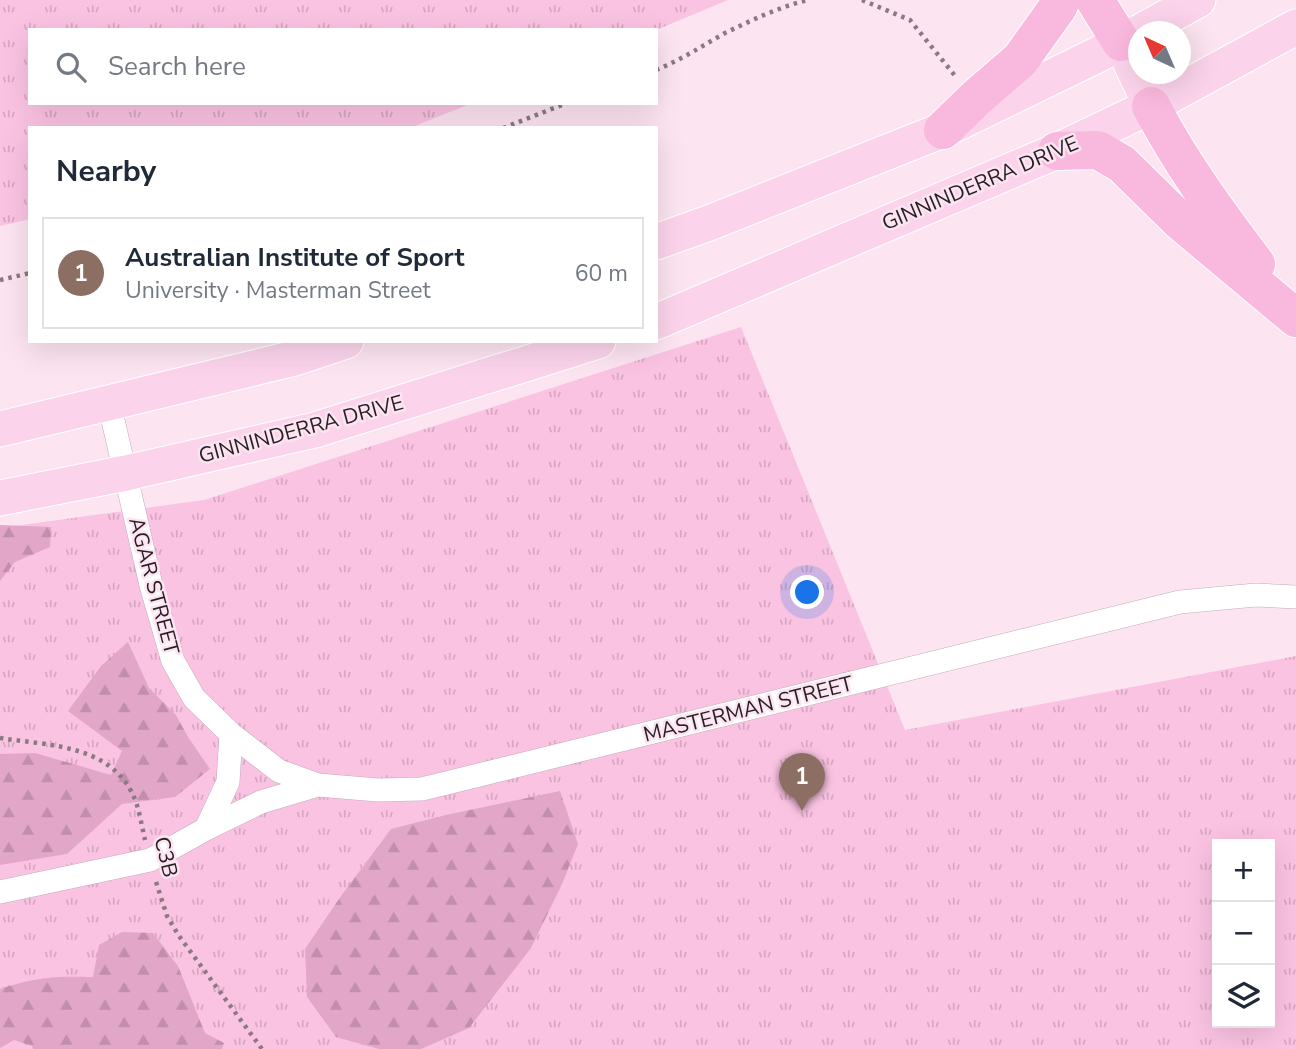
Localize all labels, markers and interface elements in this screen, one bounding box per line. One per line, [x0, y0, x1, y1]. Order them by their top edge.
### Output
north arrow [1128, 21, 1191, 84]
search box [28, 28, 658, 105]
icon: search [52, 48, 90, 86]
text: Search here [108, 49, 246, 84]
street label: GINNINDERRA DRIVE [878, 129, 1082, 237]
text: Nearby [56, 151, 156, 192]
text: Australian Institute of Sport [125, 240, 465, 275]
text: 1 [74, 258, 88, 289]
text: 60 m [575, 258, 628, 289]
text: University · Masterman Street [125, 275, 430, 306]
street label: GINNINDERRA DRIVE [196, 388, 406, 470]
street label: AGAR STREET [122, 514, 186, 658]
your location [790, 575, 824, 609]
street label: MASTERMAN STREET [640, 669, 856, 749]
pin: 1 [779, 753, 825, 811]
street label: C3B [147, 834, 185, 880]
map controls [1212, 839, 1275, 1028]
button: + [1212, 839, 1275, 902]
button: − [1212, 902, 1275, 965]
button: layers [1212, 965, 1275, 1028]

